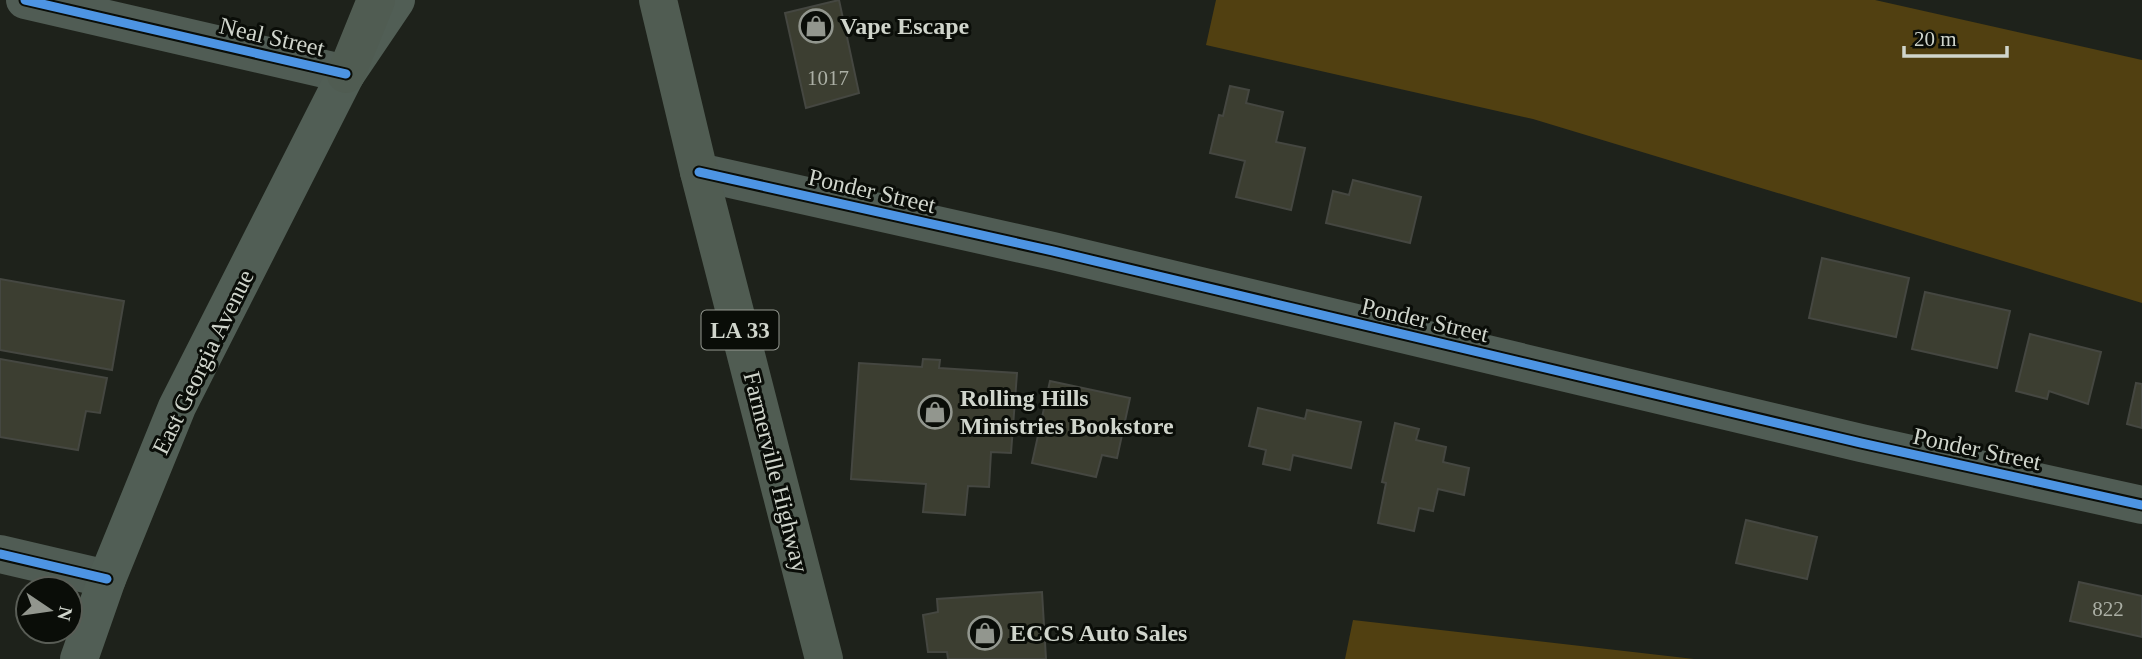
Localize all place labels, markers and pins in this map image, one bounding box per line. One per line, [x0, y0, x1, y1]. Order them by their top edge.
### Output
shop icon: Vape Escape [797, 7, 835, 45]
place label: Vape Escape [840, 13, 969, 39]
place label: Rolling Hills Ministries Bookstore [960, 385, 1174, 439]
shop icon: Rolling Hills Ministries Bookstore [916, 393, 954, 431]
shop icon: ECCS Auto Sales [966, 614, 1004, 652]
place label: ECCS Auto Sales [1010, 620, 1187, 646]

